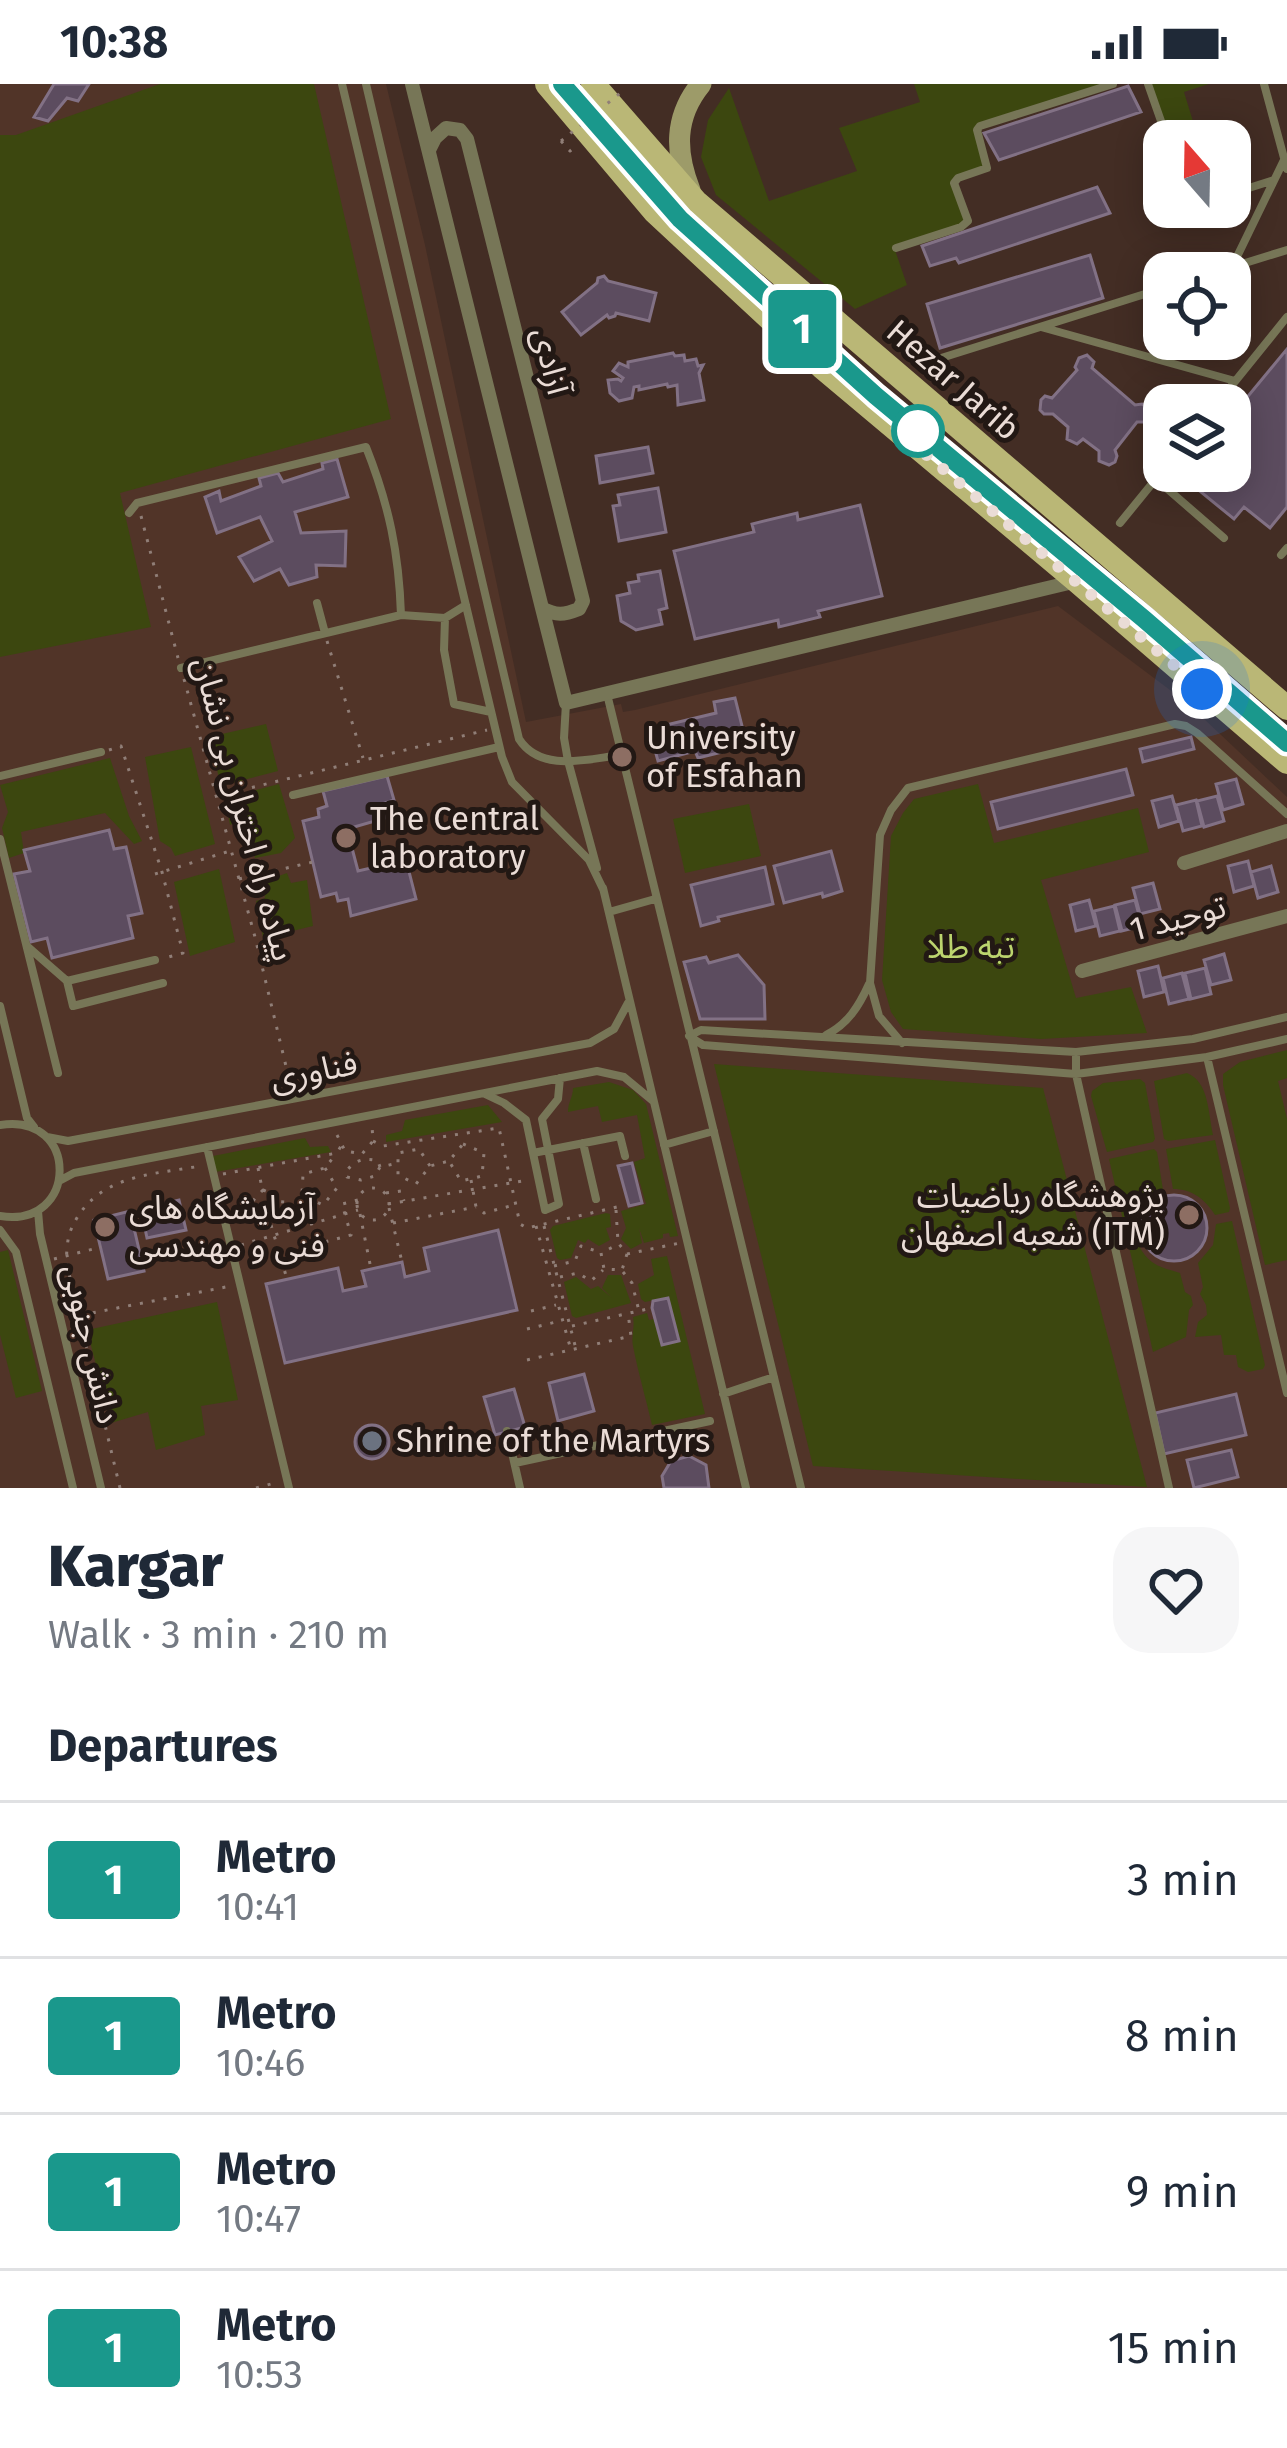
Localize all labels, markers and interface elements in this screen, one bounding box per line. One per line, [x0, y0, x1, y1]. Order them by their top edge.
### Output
text: 10:38 [60, 15, 168, 69]
north arrow [1143, 120, 1251, 228]
map controls [1143, 120, 1251, 492]
button: locate [1143, 252, 1251, 360]
line badge: 1 [763, 290, 841, 368]
text: 1 [792, 304, 812, 354]
street label: Hezar Jarib [878, 311, 1028, 449]
street label: آزادی [523, 323, 579, 400]
button: layers [1143, 384, 1251, 492]
unlabelled marker [893, 406, 943, 456]
street label: پیاده راه اختران بی نشان [183, 653, 304, 966]
your location [1172, 659, 1232, 719]
place label: University of Esfahan [646, 718, 803, 796]
marker: University of Esfahan [609, 744, 635, 770]
place label: The Central laboratory [370, 799, 539, 877]
marker: The Central laboratory [333, 825, 359, 851]
street label: توحید 1 [1126, 886, 1230, 950]
park label: تبه طلا [927, 927, 1015, 967]
street label: فناوری [267, 1043, 361, 1099]
place label: پژوهشگاه رياضيات شعبه اصفهان (ITM) [901, 1176, 1165, 1254]
place label: آزمایشگاه های فنی و مهندسی [129, 1188, 325, 1266]
marker: پژوهشگاه رياضيات شعبه اصفهان (ITM) [1176, 1202, 1202, 1228]
marker: آزمایشگاه های فنی و مهندسی [92, 1214, 118, 1240]
street label: دانش جنوبی [53, 1260, 129, 1428]
place label: Shrine of the Martyrs [396, 1421, 711, 1461]
marker: Shrine of the Martyrs [359, 1428, 385, 1454]
button: heart [1113, 1527, 1239, 1653]
text: Kargar [48, 1533, 223, 1601]
text: Walk · 3 min · 210 m [48, 1612, 389, 1658]
text: Departures [48, 1719, 278, 1773]
text: Metro [216, 1830, 337, 1884]
text: 3 min [1127, 1853, 1239, 1907]
text: 1 [104, 1855, 124, 1905]
text: 10:41 [216, 1884, 299, 1930]
text: Metro [216, 1986, 337, 2040]
text: 8 min [1125, 2009, 1239, 2063]
text: 1 [104, 2011, 124, 2061]
text: 10:46 [216, 2040, 305, 2086]
text: Metro [216, 2142, 337, 2196]
text: 9 min [1126, 2165, 1239, 2219]
text: 1 [104, 2167, 124, 2217]
text: 10:47 [216, 2196, 301, 2242]
text: Metro [216, 2298, 337, 2352]
text: 15 min [1107, 2321, 1239, 2375]
text: 1 [104, 2323, 124, 2373]
text: 10:53 [216, 2352, 303, 2398]

